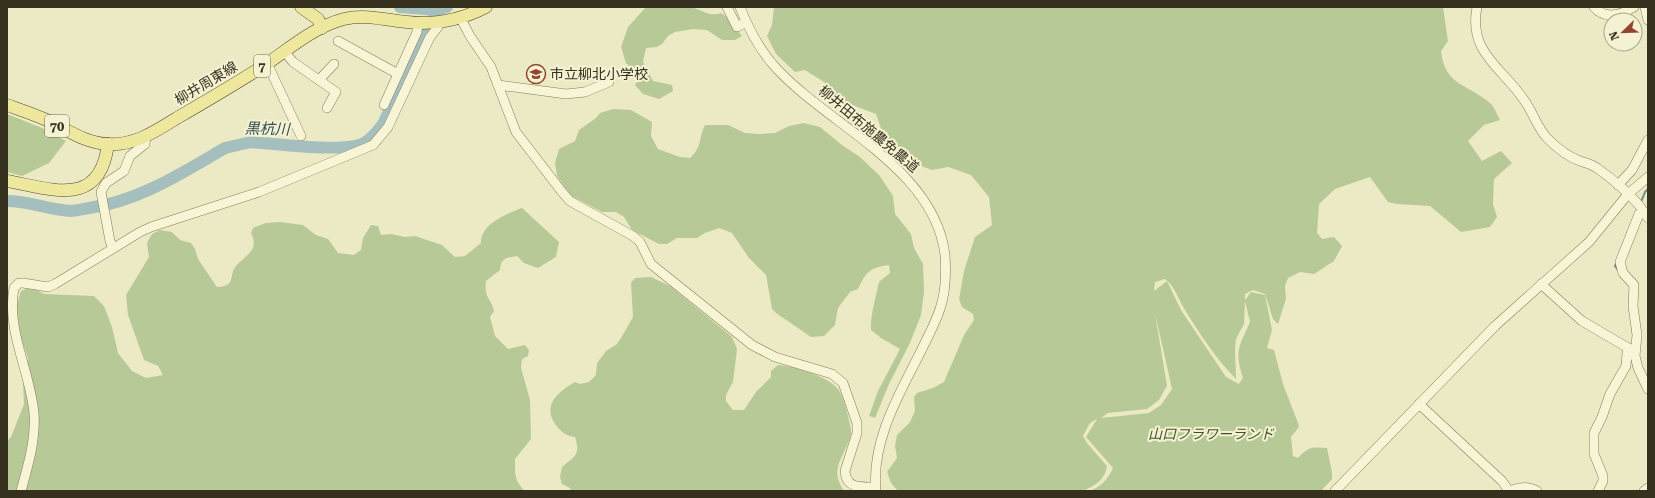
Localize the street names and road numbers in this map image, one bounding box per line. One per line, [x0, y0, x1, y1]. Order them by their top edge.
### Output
road number: 7 [254, 55, 270, 77]
street label: 柳井周東線 [172, 58, 240, 108]
street label: 柳井田布施農免農道 [816, 82, 922, 176]
road number: 70 [45, 115, 69, 137]

